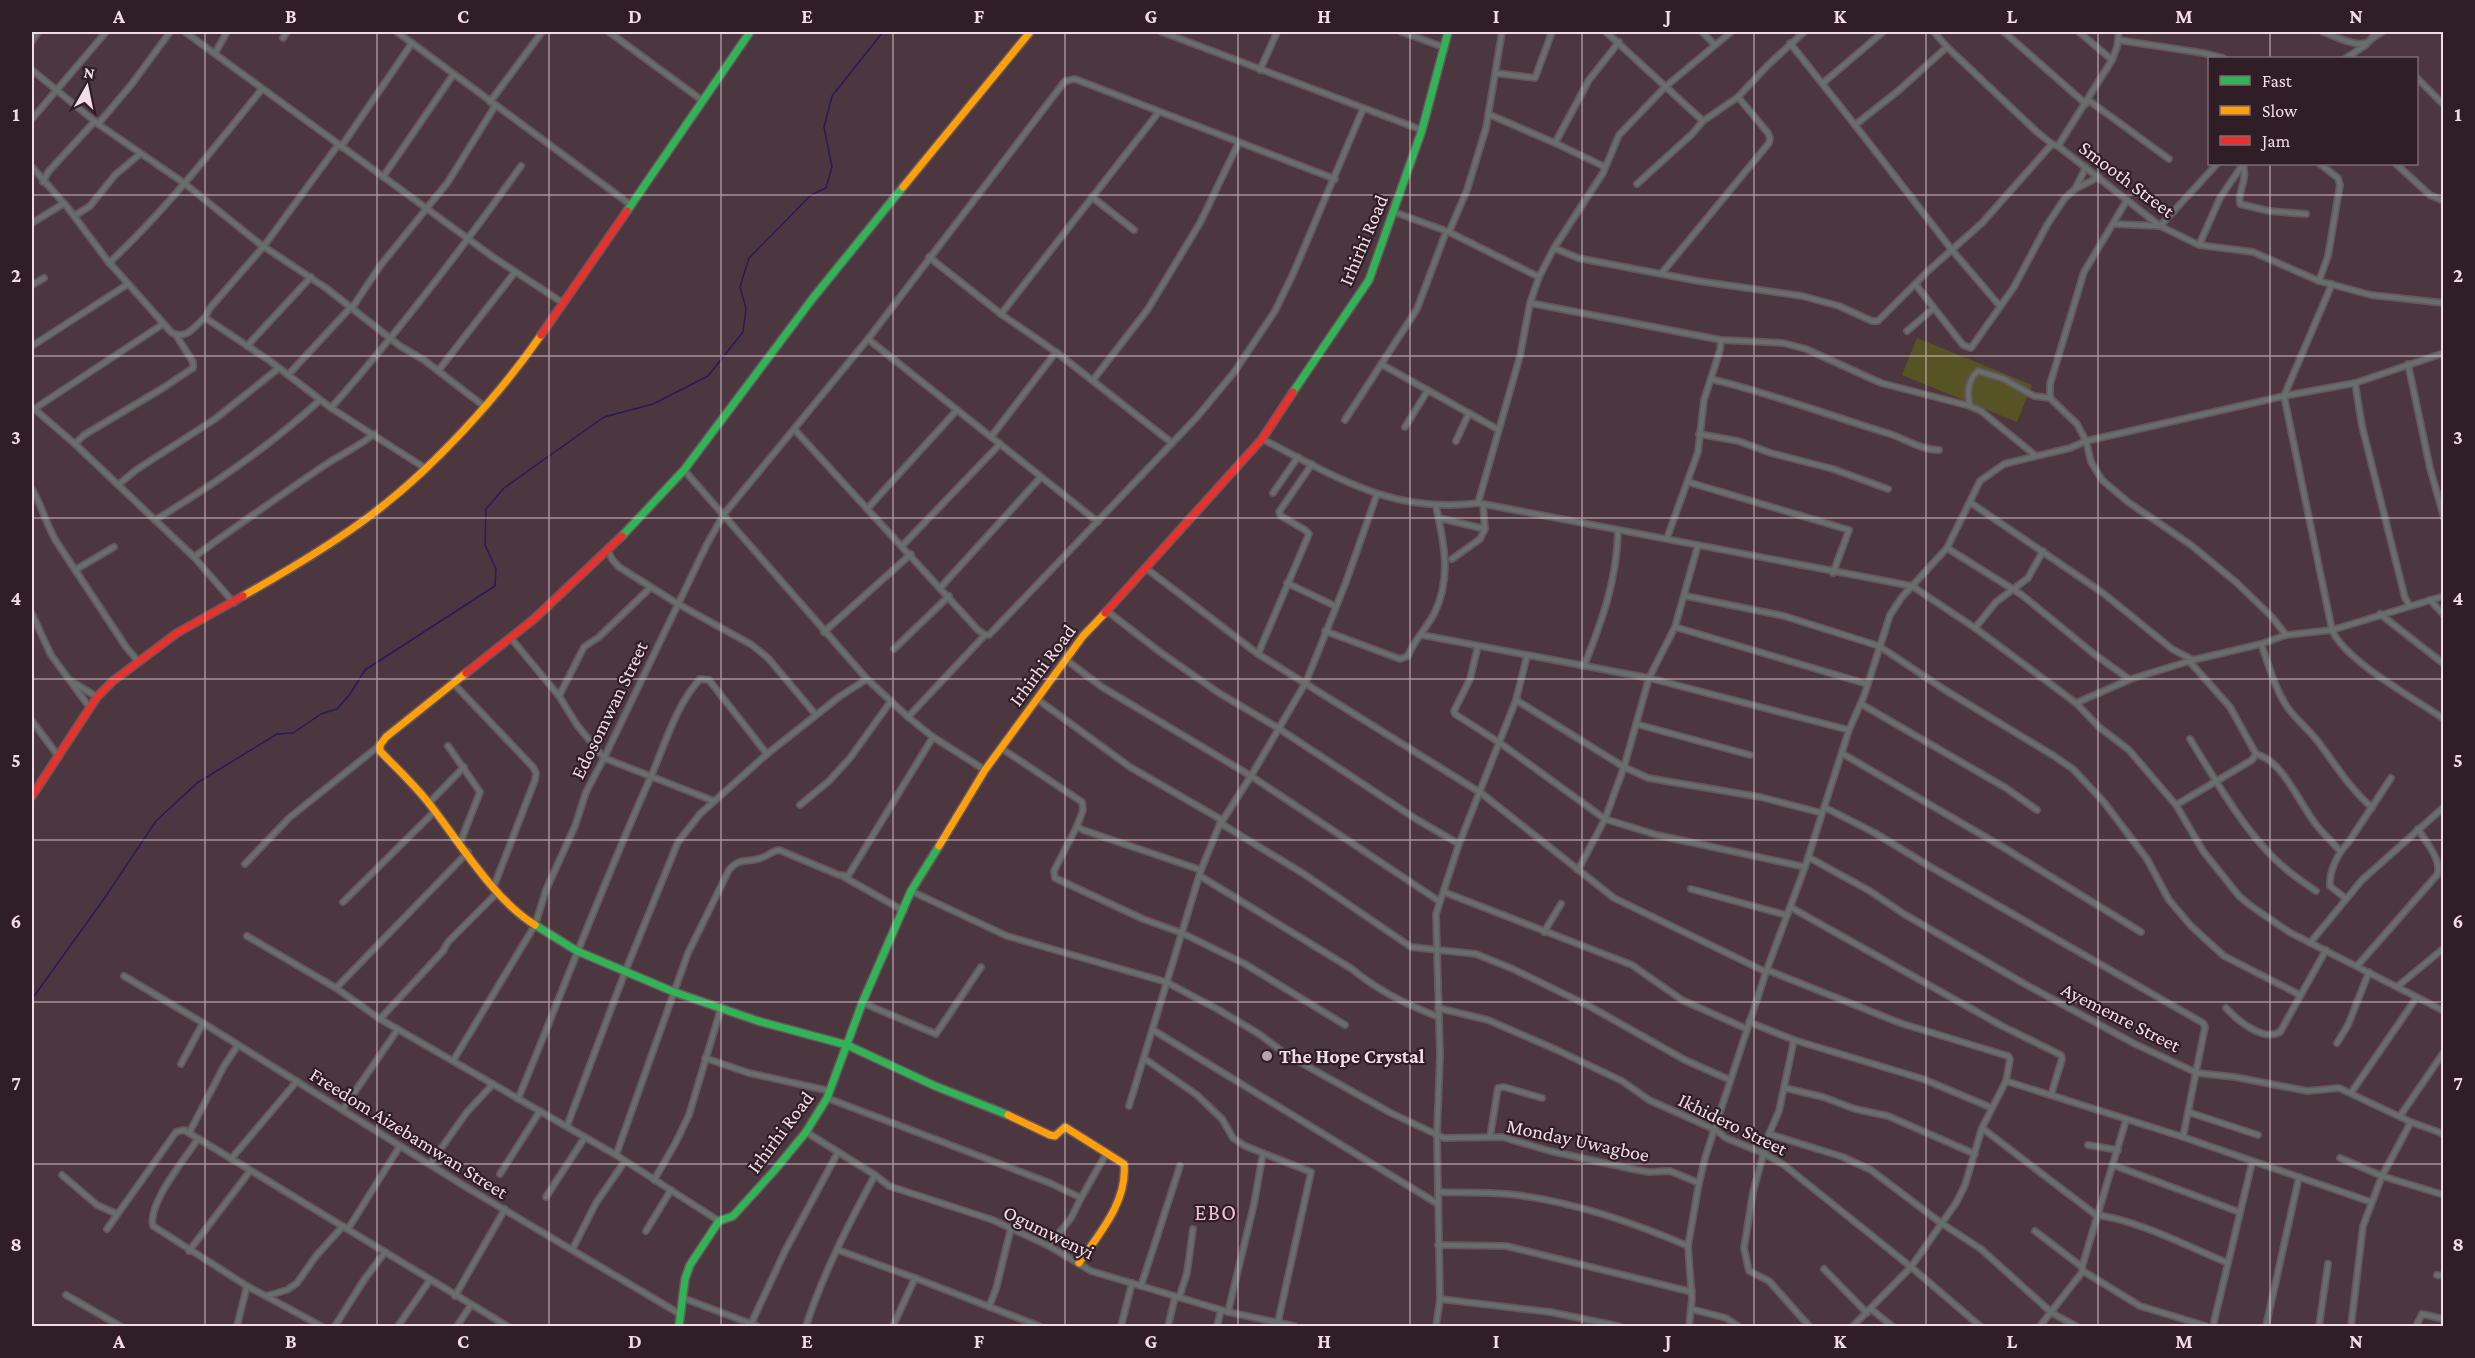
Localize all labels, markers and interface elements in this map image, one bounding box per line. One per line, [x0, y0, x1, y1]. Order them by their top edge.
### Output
text: A [112, 5, 126, 27]
text: B [285, 5, 297, 27]
text: C [457, 5, 469, 27]
text: D [628, 5, 642, 27]
text: E [801, 5, 813, 27]
text: F [974, 5, 985, 27]
text: G [1145, 5, 1158, 27]
text: H [1317, 5, 1331, 27]
text: I [1493, 5, 1500, 27]
text: J [1663, 5, 1672, 27]
text: K [1834, 5, 1848, 27]
text: L [2007, 5, 2018, 27]
text: M [2175, 5, 2193, 27]
text: N [2349, 5, 2363, 27]
north arrow [57, 57, 117, 117]
legend [2208, 57, 2418, 165]
text: N [83, 63, 96, 82]
text: Fast [2262, 71, 2293, 91]
text: Slow [2262, 101, 2298, 121]
text: 1 [12, 103, 20, 125]
text: 1 [2454, 103, 2462, 125]
text: Jam [2260, 131, 2291, 151]
street label: Smooth Street [2075, 136, 2179, 222]
street label: Irhirhi Road [1334, 191, 1392, 289]
text: 2 [11, 264, 21, 286]
text: 2 [2453, 264, 2463, 286]
text: 3 [11, 426, 21, 448]
text: 3 [2453, 426, 2463, 448]
text: 4 [11, 587, 22, 609]
text: 4 [2453, 587, 2464, 609]
street label: Irhirhi Road [1004, 620, 1080, 710]
street label: Edosomwan Street [566, 637, 652, 782]
text: 5 [11, 749, 21, 771]
text: 5 [2453, 749, 2463, 771]
text: 6 [11, 910, 21, 932]
text: 6 [2453, 910, 2463, 932]
street label: Ayemenre Street [2057, 978, 2184, 1057]
place label: The Hope Crystal [1279, 1045, 1425, 1067]
marker: The Hope Crystal [1260, 1049, 1274, 1063]
street label: Freedom Aizebamwan Street [306, 1063, 512, 1203]
text: 7 [11, 1072, 21, 1094]
text: 7 [2453, 1072, 2463, 1094]
street label: Irhirhi Road [742, 1087, 818, 1177]
street label: Ikhidero Street [1675, 1088, 1791, 1160]
street label: Monday Uwagboe [1505, 1114, 1651, 1167]
district label: EBO [1194, 1200, 1238, 1225]
street label: Ogumwenyi [1000, 1201, 1098, 1264]
text: 8 [10, 1233, 22, 1255]
text: 8 [2452, 1233, 2464, 1255]
text: A [112, 1330, 126, 1352]
text: B [285, 1330, 297, 1352]
text: C [457, 1330, 469, 1352]
text: D [628, 1330, 642, 1352]
text: E [801, 1330, 813, 1352]
text: F [974, 1330, 985, 1352]
text: G [1145, 1330, 1158, 1352]
text: H [1317, 1330, 1331, 1352]
text: I [1493, 1330, 1500, 1352]
text: J [1663, 1330, 1672, 1352]
text: K [1834, 1330, 1848, 1352]
text: L [2007, 1330, 2018, 1352]
text: M [2175, 1330, 2193, 1352]
text: N [2349, 1330, 2363, 1352]

